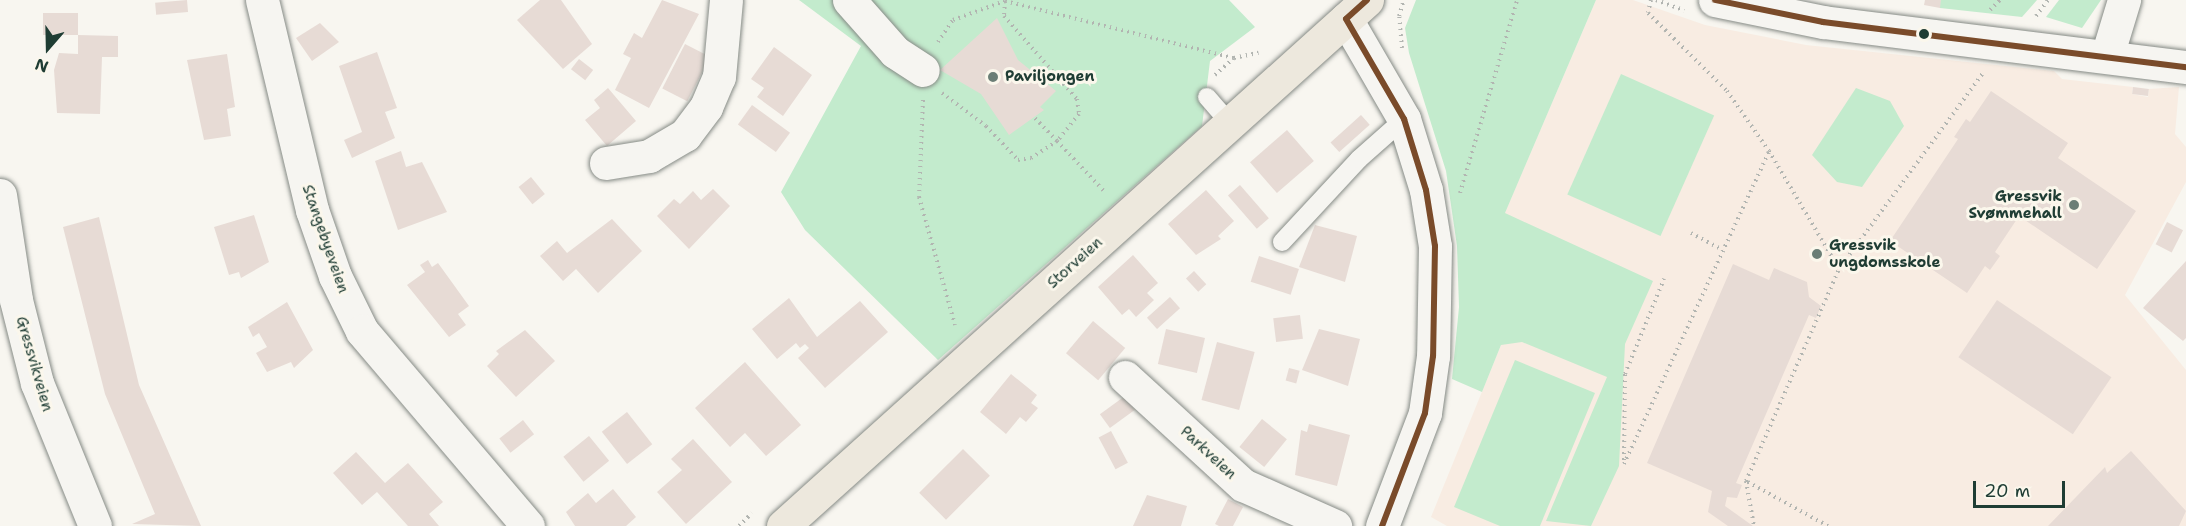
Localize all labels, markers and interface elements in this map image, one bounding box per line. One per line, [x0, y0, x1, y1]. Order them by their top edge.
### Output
north arrow [18, 18, 78, 78]
unlabelled marker [1918, 28, 1930, 40]
text: N [32, 53, 51, 77]
place label: Paviljongen [1005, 68, 1095, 86]
marker: Paviljongen [986, 70, 1000, 84]
street label: Stangebyeveien [298, 182, 352, 296]
place label: Gressvik Svømmehall [1969, 187, 2062, 222]
marker: Gressvik Svømmehall [2067, 198, 2081, 212]
street label: Storveien [1044, 234, 1106, 292]
place label: Gressvik ungdomsskole [1829, 236, 1940, 271]
marker: Gressvik ungdomsskole [1810, 247, 1824, 261]
street label: Gressvikveien [12, 314, 56, 414]
street label: Parkveien [1176, 423, 1240, 483]
scale bar [1976, 469, 2068, 507]
text: 20 m [1984, 479, 2030, 503]

